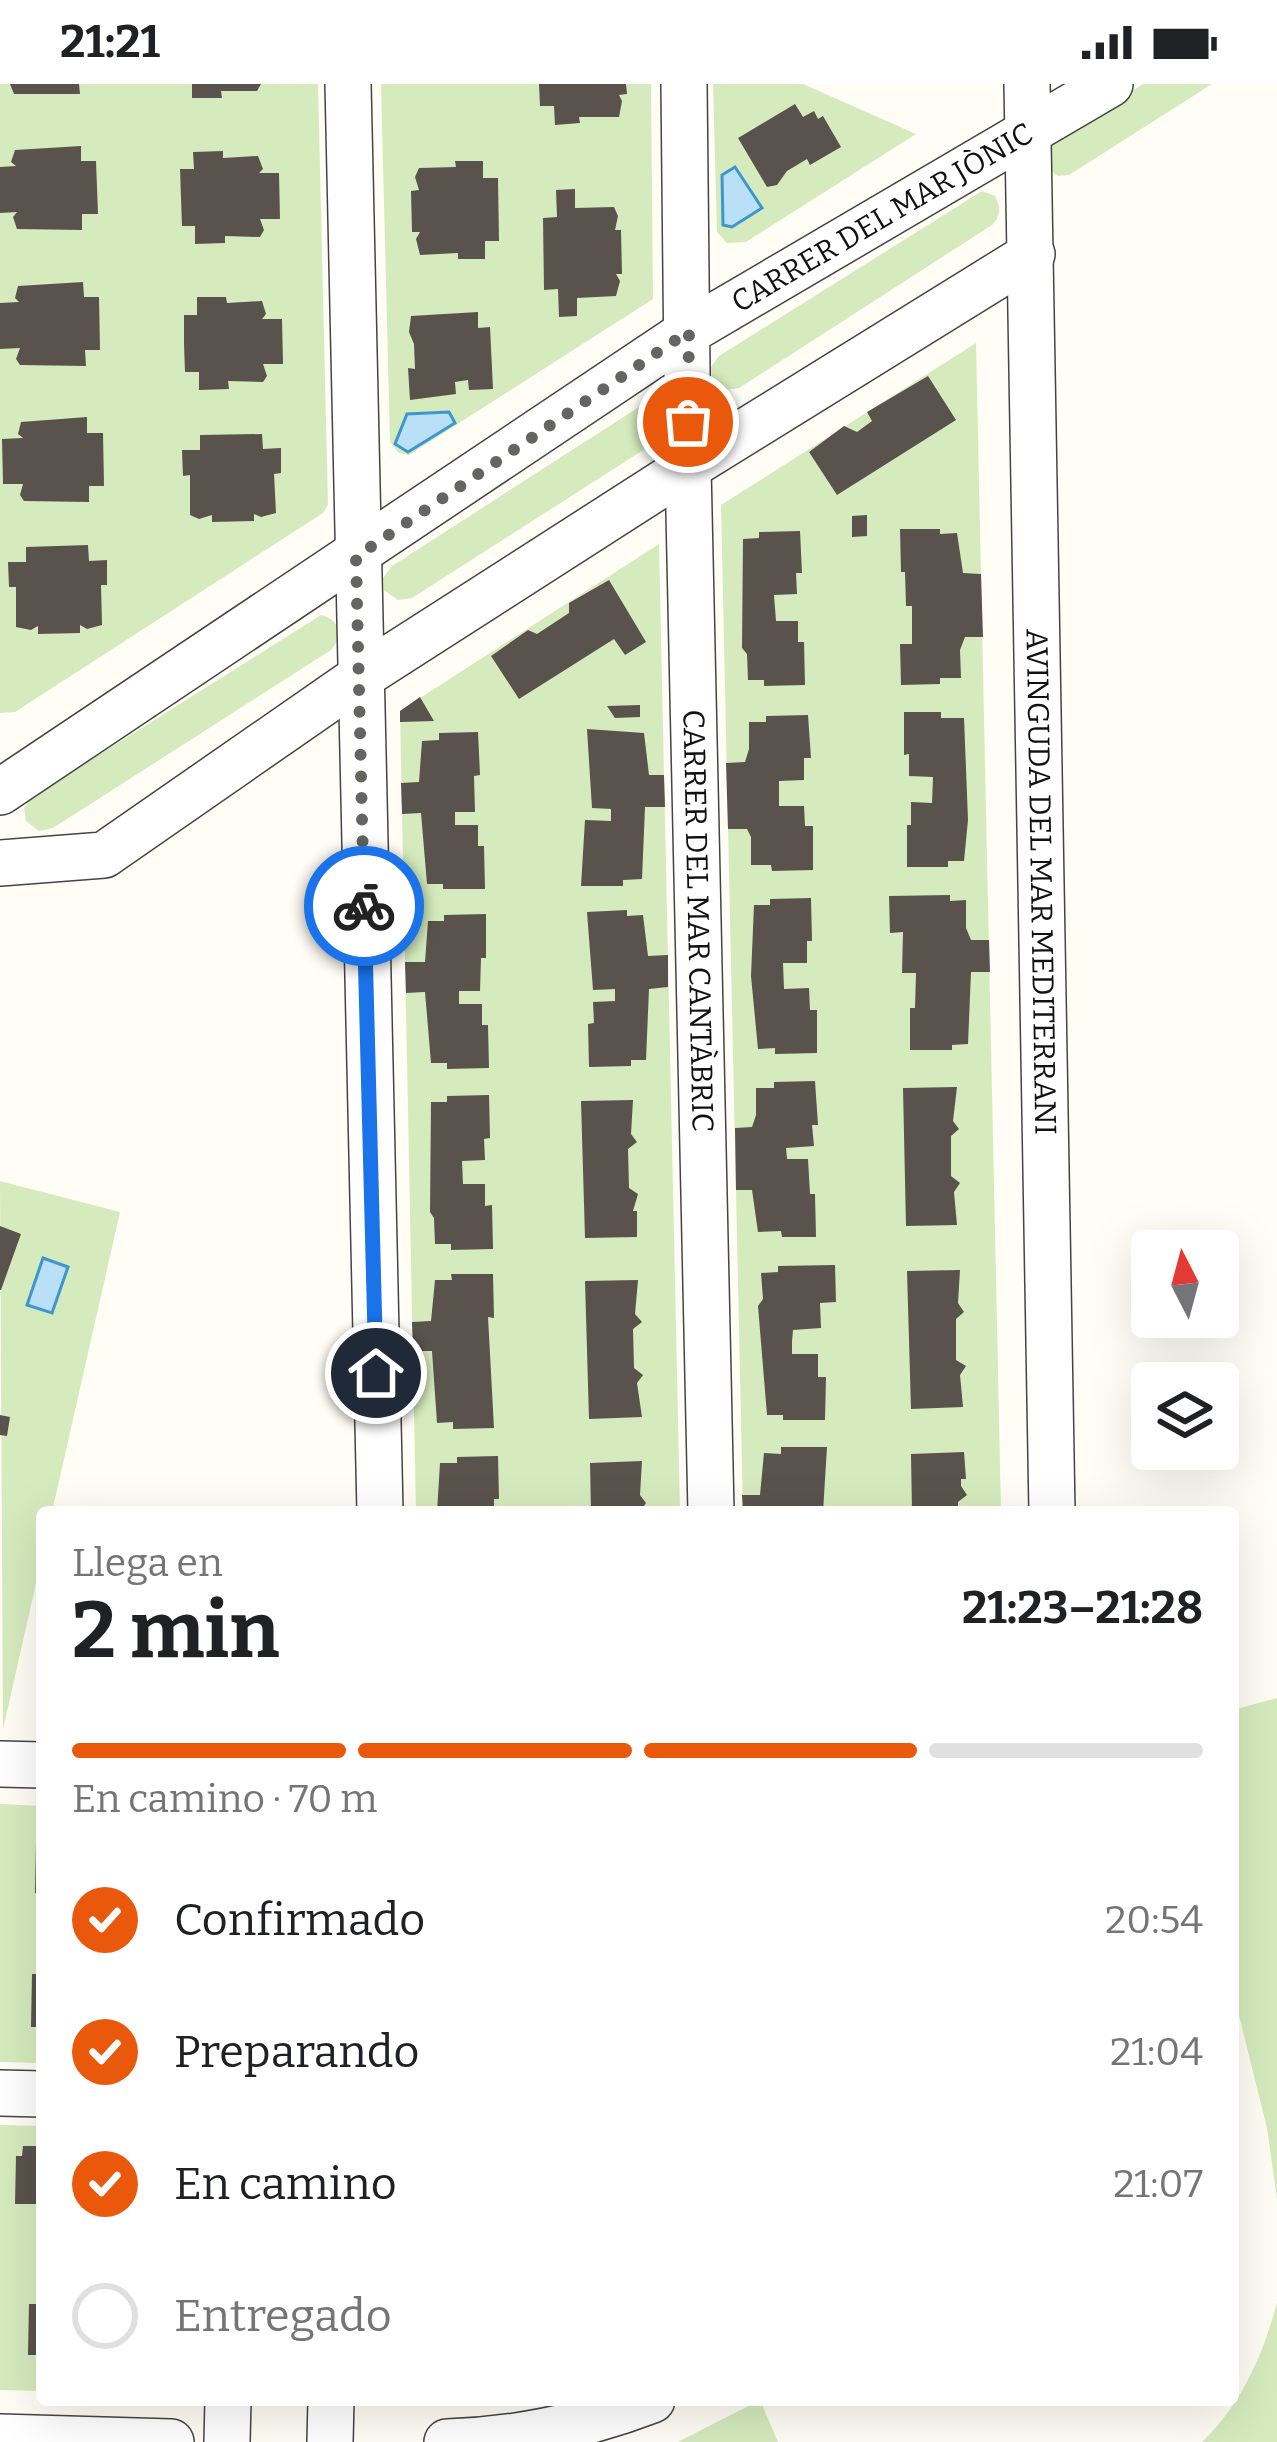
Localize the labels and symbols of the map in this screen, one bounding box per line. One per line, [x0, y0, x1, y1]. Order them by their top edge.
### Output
street label: CARRER DEL MAR JÒNIC [725, 115, 1039, 320]
pin [637, 371, 739, 473]
street label: AVINGUDA DEL MAR MEDITERRANI [1019, 628, 1063, 1135]
street label: CARRER DEL MAR CANTÀBRIC [675, 709, 721, 1133]
courier [304, 846, 424, 966]
north arrow [1131, 1230, 1239, 1338]
pin [325, 1322, 427, 1424]

